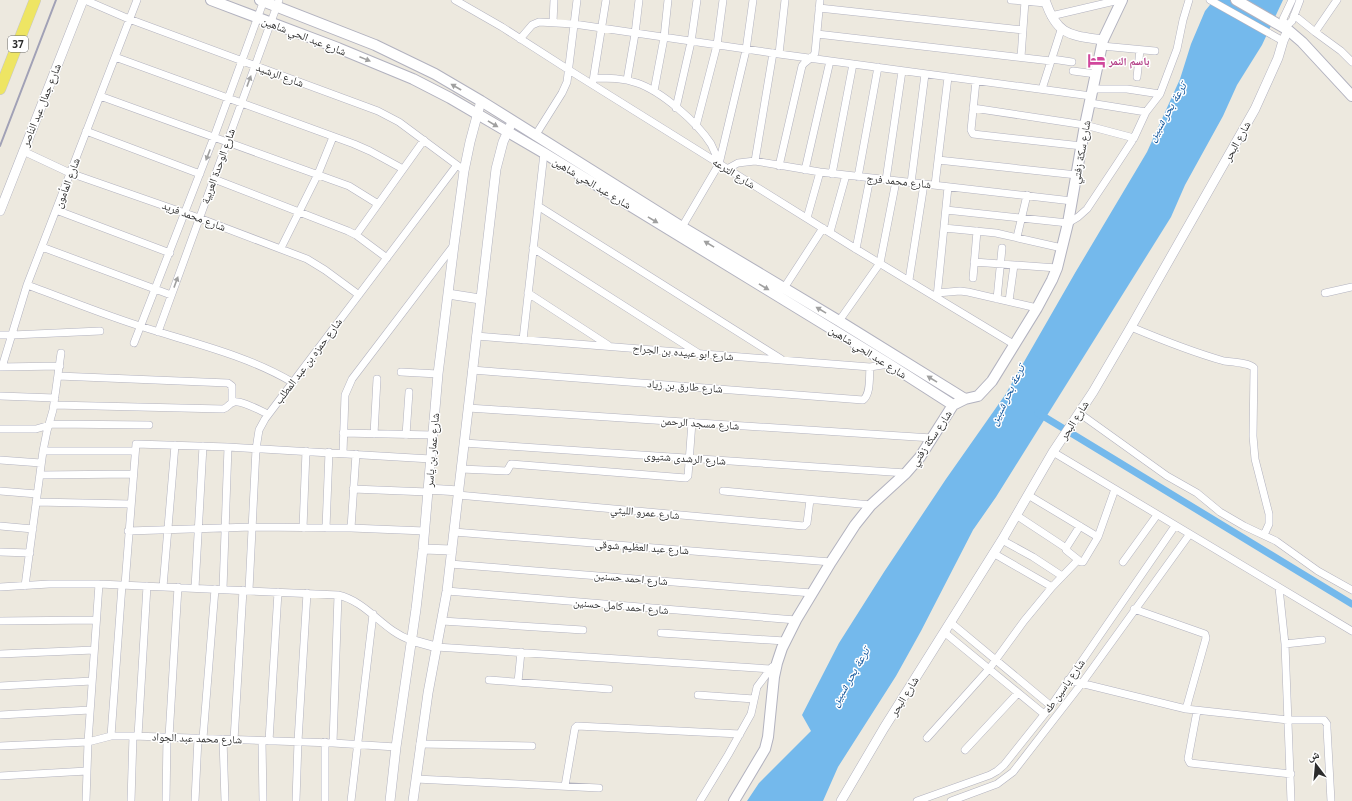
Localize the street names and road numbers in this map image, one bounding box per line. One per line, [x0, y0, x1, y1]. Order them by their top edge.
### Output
street label: شارع عبد الحي شاهين [259, 13, 349, 60]
road number: 37 [8, 36, 28, 52]
street label: شارع الرشيد [254, 59, 306, 90]
street label: شارع جمال عبد الناصر [17, 61, 64, 150]
street label: شارع البحر [1219, 118, 1254, 164]
street label: شارع سكة زفتي [1068, 119, 1095, 185]
street label: شارع الوحدة العربية [197, 126, 238, 206]
street label: شارع عبد الحي شاهين [549, 153, 634, 214]
street label: شارع الترعه [710, 154, 758, 192]
street label: شارع المأمون [50, 156, 83, 210]
street label: شارع محمد فرج [866, 170, 932, 191]
street label: شارع محمد فريد [160, 197, 228, 234]
street label: شارع حمزه بن عبد المطلب [270, 315, 345, 407]
street label: شارع عبد الحي شاهين [825, 322, 910, 383]
street label: شارع ابو عبيده بن الجراح [632, 340, 734, 363]
street label: شارع طارق بن زياد [647, 375, 723, 396]
street label: شارع البحر [1055, 397, 1092, 443]
street label: شارع سكة زفتي [906, 407, 956, 470]
street label: شارع عمار بن ياسر [421, 412, 442, 489]
street label: شارع مسجد الرحمن [660, 412, 740, 433]
street label: شارع الرشدى شتيوى [643, 447, 727, 468]
street label: شارع عمرو الليثي [610, 501, 680, 524]
street label: شارع عبد العظيم شوقى [594, 536, 690, 558]
street label: شارع احمد حسنين [594, 567, 669, 588]
street label: شارع احمد كامل حسنين [573, 594, 669, 617]
street label: شارع ياسين طه [1039, 656, 1088, 716]
street label: شارع البحر [885, 673, 922, 719]
street label: شارع محمد عبد الجواد [152, 728, 242, 747]

